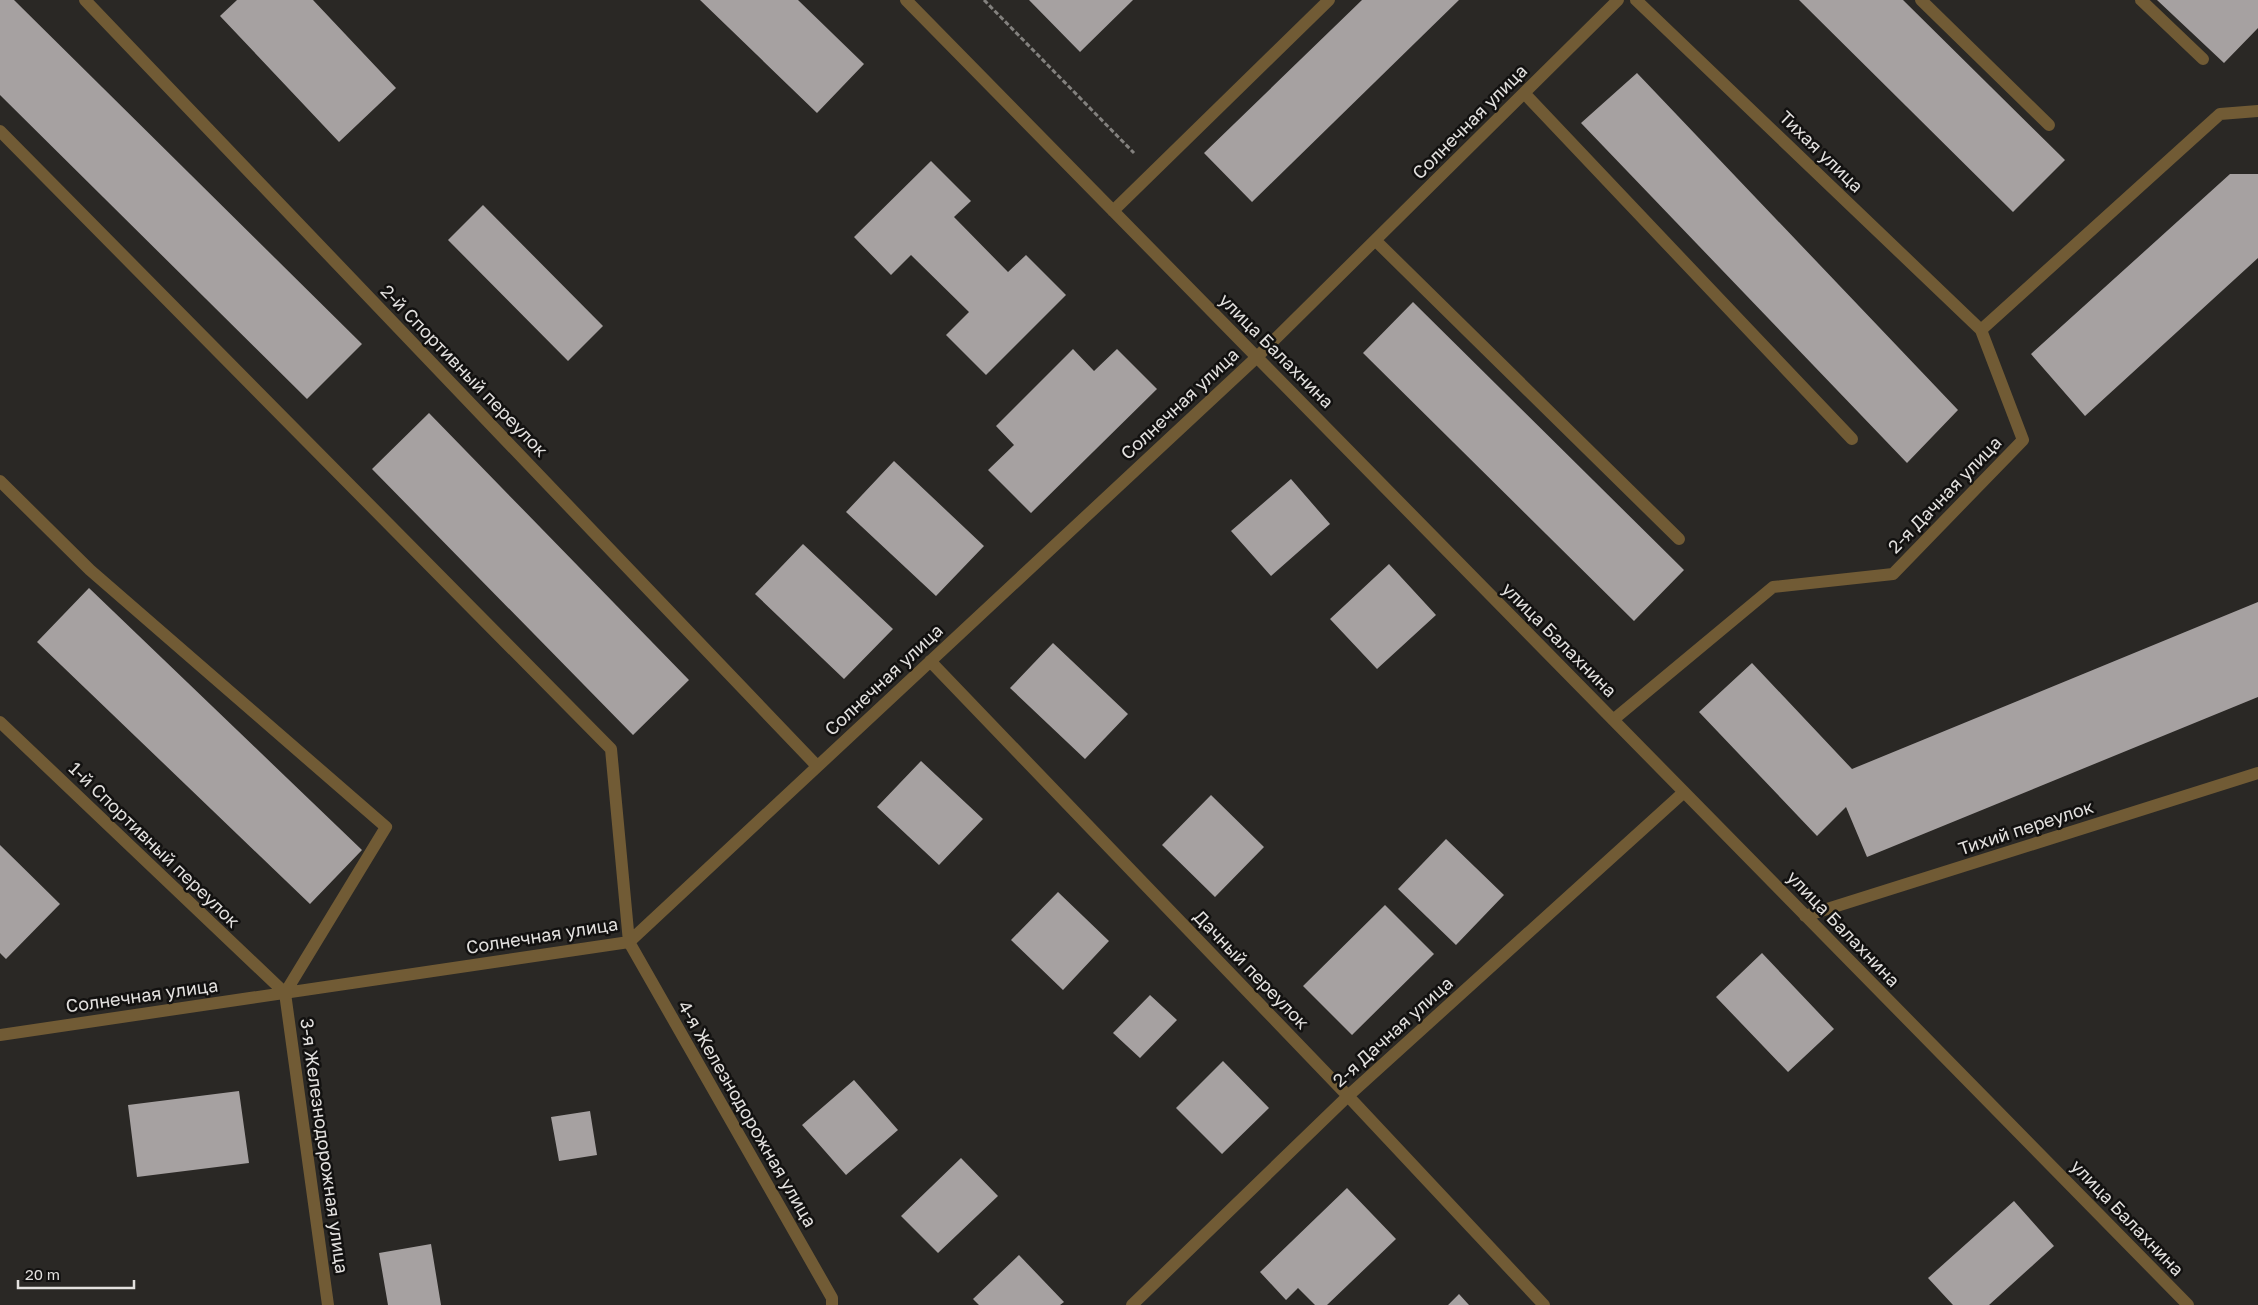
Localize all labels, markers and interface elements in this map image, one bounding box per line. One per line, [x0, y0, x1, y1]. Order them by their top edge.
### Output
street label: Солнечная улица [1407, 59, 1531, 183]
street label: Тихая улица [1775, 106, 1868, 197]
street label: 2-й Спортивный переулок [377, 280, 553, 461]
street label: улица Балахнина [1215, 288, 1339, 412]
street label: Солнечная улица [1116, 343, 1243, 464]
street label: 2-я Дачная улица [1883, 431, 2006, 557]
street label: улица Балахнина [1498, 577, 1622, 701]
street label: Солнечная улица [820, 619, 947, 740]
street label: 1-й Спортивный переулок [65, 757, 245, 932]
street label: Тихий переулок [1955, 795, 2096, 859]
street label: улица Балахнина [1783, 866, 1905, 991]
street label: Дачный переулок [1189, 905, 1314, 1033]
street label: Солнечная улица [464, 912, 619, 958]
street label: 2-я Дачная улица [1328, 972, 1457, 1091]
street label: Солнечная улица [64, 973, 219, 1017]
street label: 4-я Железнодорожная улица [674, 996, 822, 1231]
street label: 3-я Железнодорожная улица [296, 1017, 354, 1275]
street label: улица Балахнина [2067, 1155, 2189, 1280]
scale bar [18, 1258, 134, 1290]
text: 20 m [25, 1265, 60, 1283]

